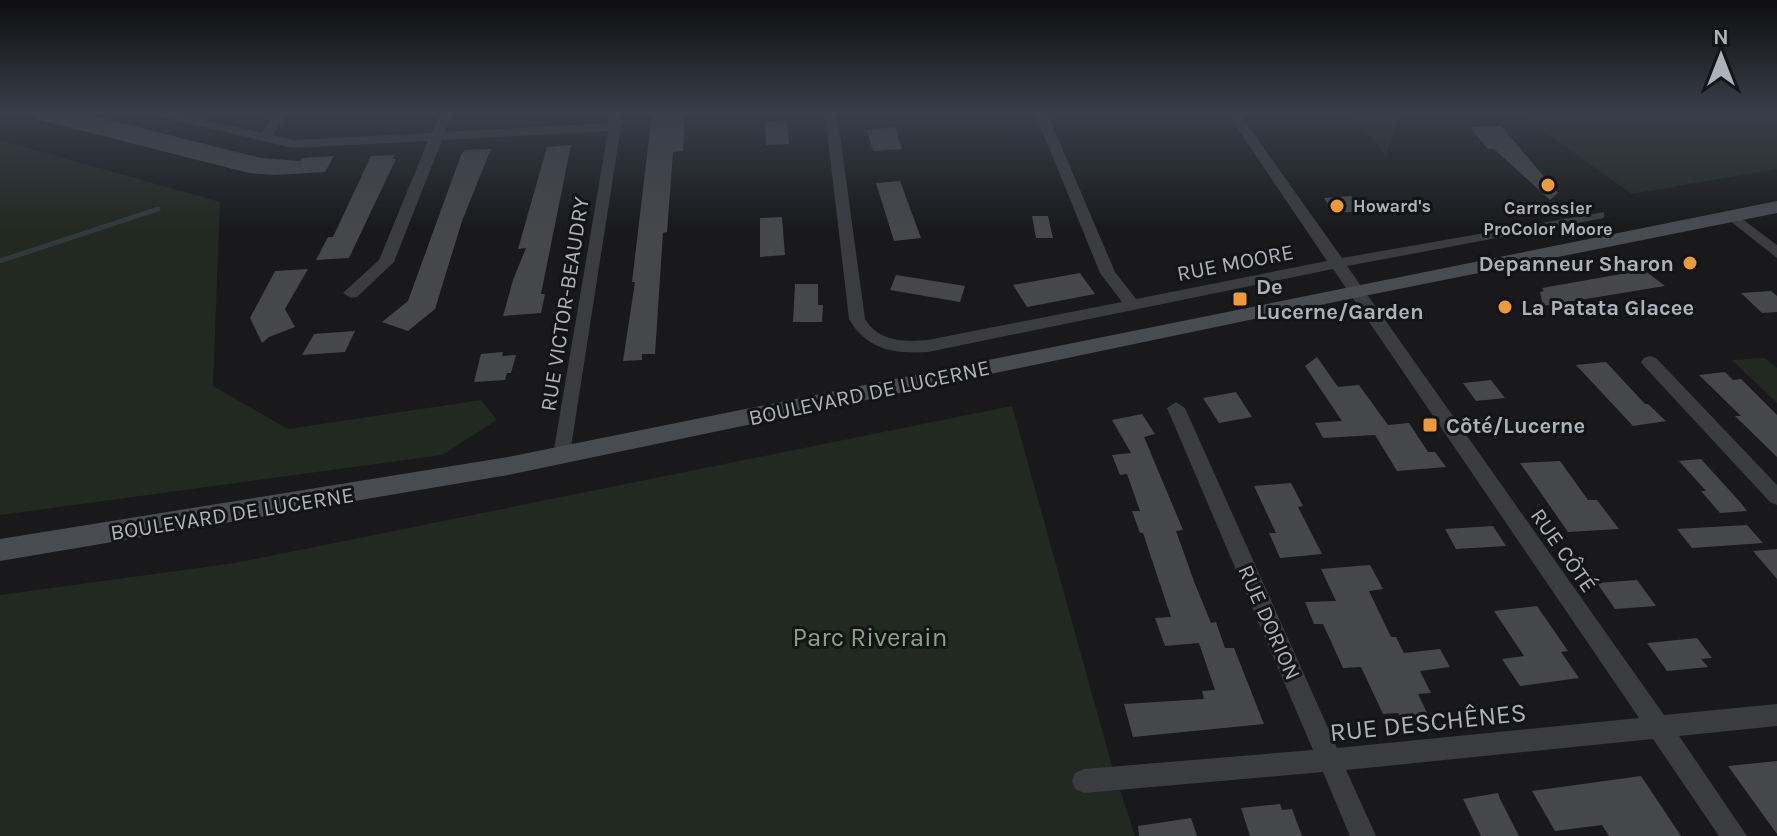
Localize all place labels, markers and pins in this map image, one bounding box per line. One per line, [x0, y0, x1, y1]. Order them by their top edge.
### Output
marker: Carrossier ProColor Moore [1539, 176, 1557, 194]
place label: Howard's [1353, 195, 1431, 217]
marker: Howard's [1328, 197, 1346, 215]
place label: Carrossier ProColor Moore [1483, 197, 1613, 240]
place label: Depanneur Sharon [1478, 251, 1674, 277]
marker: Depanneur Sharon [1681, 254, 1699, 272]
place label: De Lucerne/Garden [1256, 274, 1424, 325]
marker: De Lucerne/Garden [1231, 290, 1249, 308]
place label: La Patata Glacee [1521, 295, 1694, 321]
marker: La Patata Glacee [1496, 298, 1514, 316]
place label: Côté/Lucerne [1446, 413, 1585, 439]
marker: Côté/Lucerne [1421, 416, 1439, 434]

